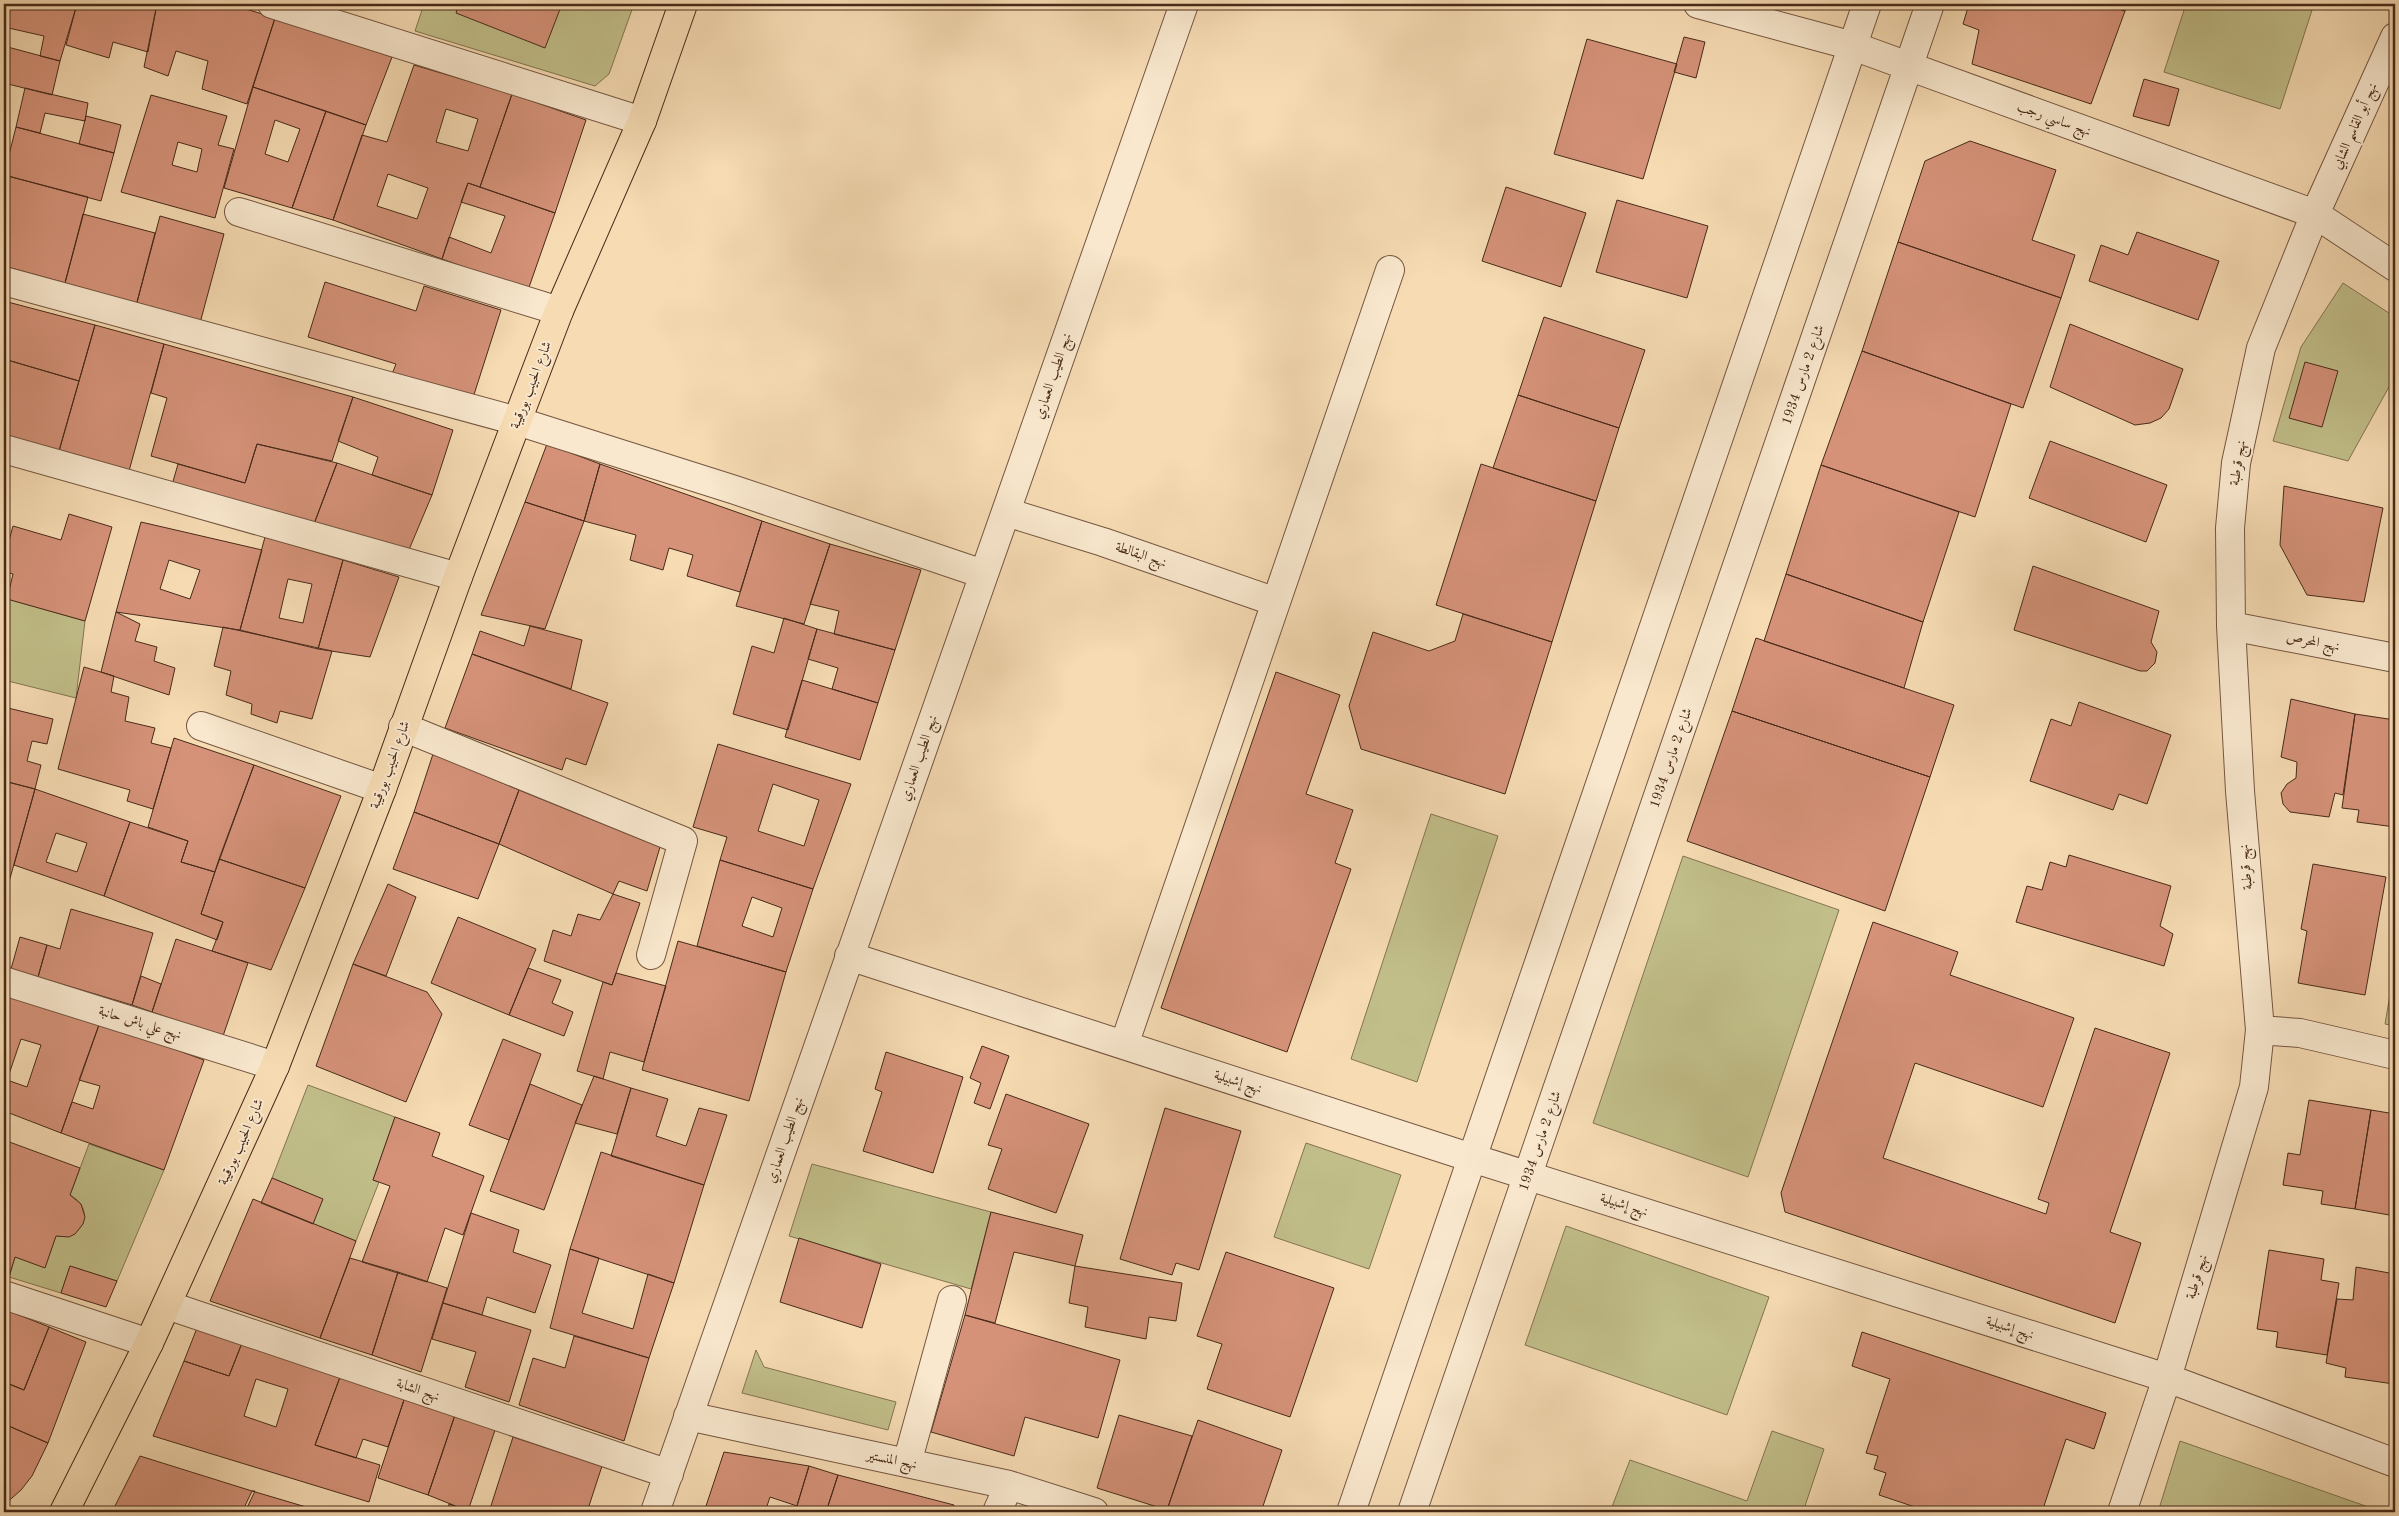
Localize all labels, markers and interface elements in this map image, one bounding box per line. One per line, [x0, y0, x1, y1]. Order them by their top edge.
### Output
street label: نهج أبو القاسم الشابي [2326, 79, 2386, 174]
street label: نهج ساسي رجب [2013, 99, 2093, 144]
street label: شارع 2 مارس 1934 [1779, 323, 1830, 428]
street label: نهج الطيب العماري [1032, 331, 1079, 422]
street label: شارع الحبيب بورقيبة [508, 339, 558, 432]
street label: نهج قرطبة [2227, 439, 2253, 488]
street label: نهج البقالطة [1112, 540, 1168, 575]
street label: نهج المحرص [2284, 630, 2341, 659]
street label: شارع 2 مارس 1934 [1647, 706, 1698, 811]
street label: نهج الطيب العماري [898, 713, 945, 804]
street label: شارع الحبيب بورقيبة [368, 719, 416, 812]
street label: نهج قرطبة [2237, 843, 2260, 890]
street label: نهج علي باش حانبة [95, 1004, 183, 1047]
street label: نهج إشبيلية [1211, 1068, 1264, 1101]
street label: شارع 2 مارس 1934 [1516, 1089, 1567, 1194]
street label: نهج الطيب العماري [764, 1095, 811, 1186]
street label: شارع الحبيب بورقيبة [216, 1097, 270, 1189]
street label: نهج إشبيلية [1597, 1191, 1650, 1224]
street label: نهج قرطبة [2184, 1253, 2215, 1302]
street label: نهج إشبيلية [1983, 1314, 2036, 1347]
street label: نهج الشابة [393, 1376, 442, 1409]
street label: نهج المنستير [863, 1447, 918, 1477]

